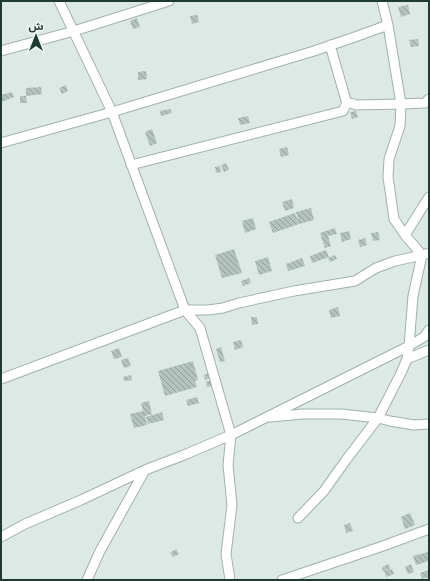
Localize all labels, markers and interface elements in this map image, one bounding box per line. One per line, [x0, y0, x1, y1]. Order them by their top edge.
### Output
north arrow [16, 16, 56, 56]
text: ش [28, 19, 44, 33]

